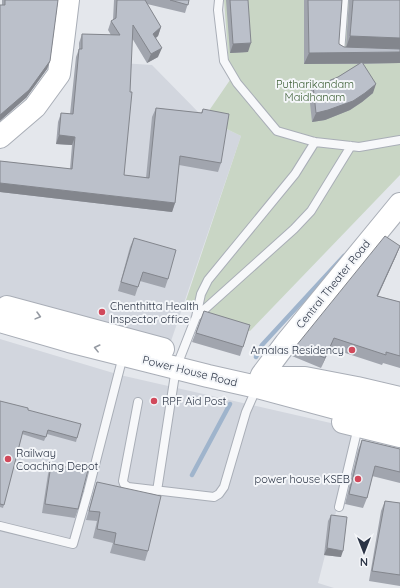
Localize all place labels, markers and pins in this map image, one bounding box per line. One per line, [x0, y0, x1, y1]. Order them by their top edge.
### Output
place label: Chenthitta Health Inspector office [110, 299, 199, 326]
marker: Chenthitta Health Inspector office [97, 307, 107, 317]
place label: Amalas Residency [251, 343, 344, 357]
marker: Amalas Residency [347, 345, 357, 355]
place label: RPF Aid Post [162, 394, 227, 408]
marker: RPF Aid Post [149, 396, 159, 406]
place label: Railway Coaching Depot [16, 446, 99, 473]
marker: Railway Coaching Depot [3, 454, 13, 464]
place label: power house KSEB [255, 472, 350, 486]
marker: power house KSEB [353, 474, 363, 484]

